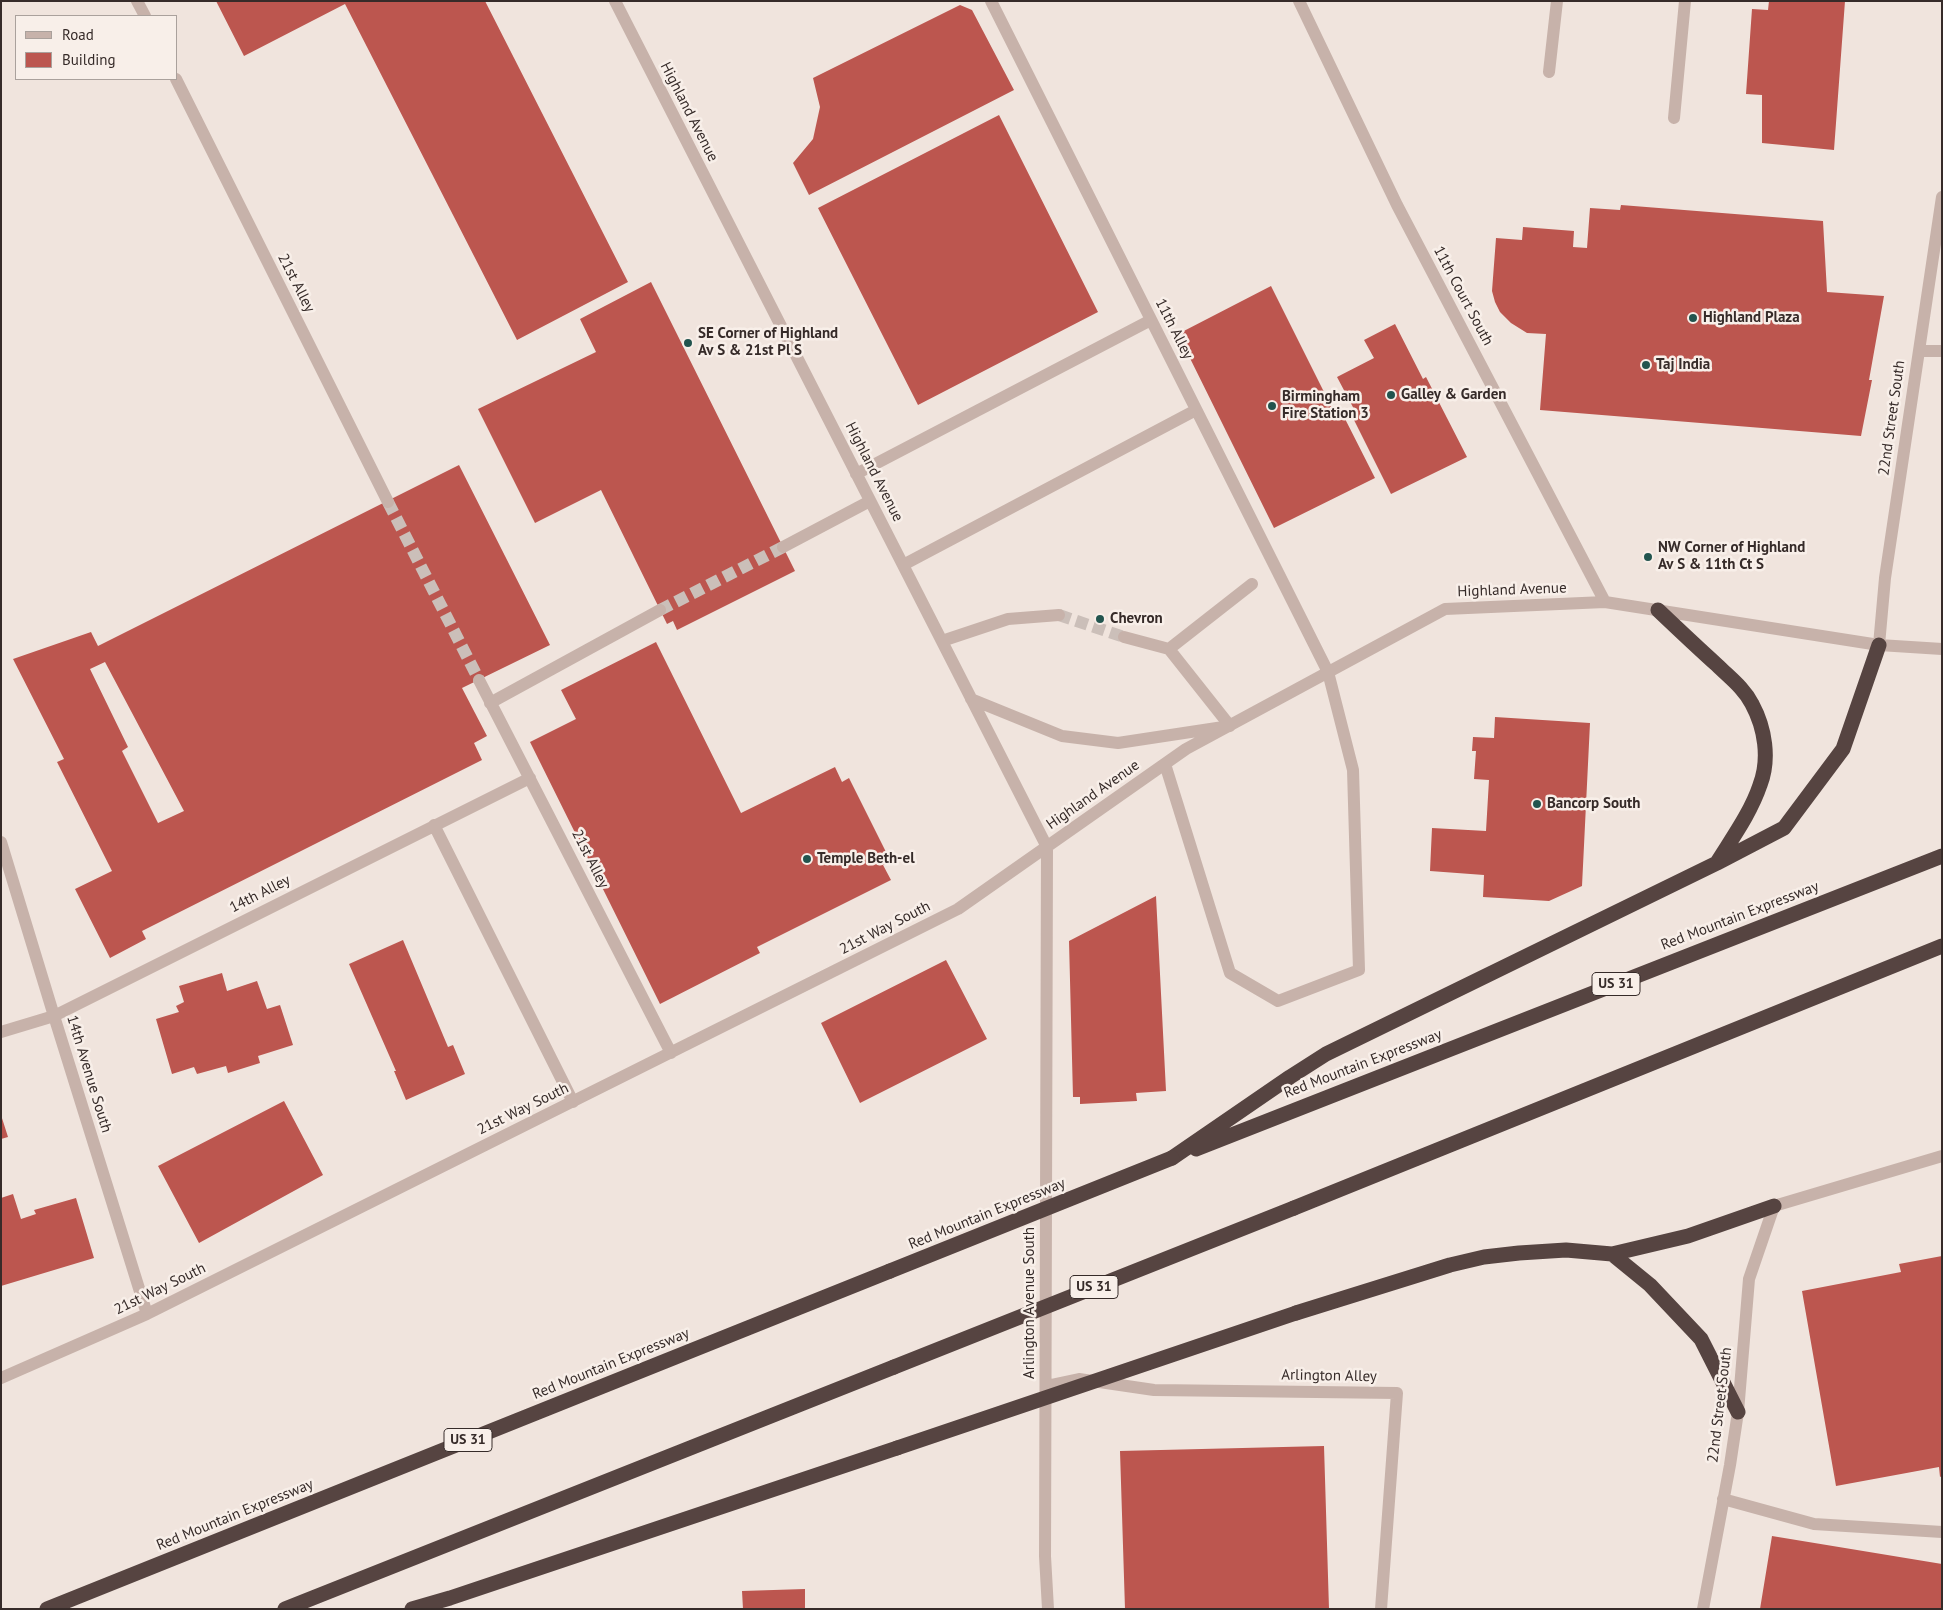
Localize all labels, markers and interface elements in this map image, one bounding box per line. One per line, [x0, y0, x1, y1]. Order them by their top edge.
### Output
legend [15, 15, 178, 80]
text: Road [62, 25, 94, 44]
text: Building [62, 50, 116, 69]
street label: Highland Avenue [656, 59, 722, 165]
street label: 11th Court South [1429, 243, 1497, 349]
street label: 21st Alley [274, 251, 318, 315]
street label: 11th Alley [1151, 296, 1197, 362]
place label: Highland Plaza [1703, 309, 1800, 327]
marker: Highland Plaza [1687, 312, 1699, 324]
place label: SE Corner of Highland Av S & 21st Pl S [698, 325, 838, 360]
marker: SE Corner of Highland Av S & 21st Pl S [682, 337, 694, 349]
place label: Taj India [1656, 356, 1710, 374]
marker: Taj India [1640, 359, 1652, 371]
street label: 22nd Street South [1875, 359, 1909, 477]
place label: Galley & Garden [1401, 386, 1506, 404]
place label: Birmingham Fire Station 3 [1282, 388, 1369, 423]
marker: Galley & Garden [1385, 389, 1397, 401]
marker: Birmingham Fire Station 3 [1266, 400, 1278, 412]
street label: Highland Avenue [841, 419, 907, 525]
place label: NW Corner of Highland Av S & 11th Ct S [1658, 539, 1805, 574]
marker: NW Corner of Highland Av S & 11th Ct S [1642, 551, 1654, 563]
street label: Highland Avenue [1457, 579, 1567, 601]
place label: Chevron [1110, 610, 1163, 628]
marker: Chevron [1094, 613, 1106, 625]
street label: Highland Avenue [1043, 756, 1143, 834]
place label: Bancorp South [1547, 795, 1640, 813]
marker: Bancorp South [1531, 798, 1543, 810]
street label: 21st Alley [568, 827, 612, 891]
place label: Temple Beth-el [817, 850, 915, 868]
marker: Temple Beth-el [801, 853, 813, 865]
street label: 14th Alley [227, 871, 293, 917]
street label: Red Mountain Expressway [1659, 878, 1821, 954]
street label: 21st Way South [837, 897, 933, 959]
road number: US 31 [1592, 972, 1640, 996]
street label: 14th Avenue South [63, 1013, 115, 1135]
street label: Red Mountain Expressway [1282, 1026, 1444, 1102]
street label: 21st Way South [474, 1079, 572, 1139]
street label: Red Mountain Expressway [906, 1174, 1068, 1254]
street label: Arlington Avenue South [1021, 1227, 1039, 1379]
street label: 21st Way South [111, 1259, 209, 1319]
road number: US 31 [1070, 1275, 1118, 1298]
street label: Red Mountain Expressway [530, 1324, 692, 1404]
street label: 22nd Street South [1704, 1346, 1736, 1464]
street label: Arlington Alley [1281, 1366, 1377, 1386]
road number: US 31 [444, 1428, 492, 1452]
street label: Red Mountain Expressway [154, 1475, 316, 1555]

